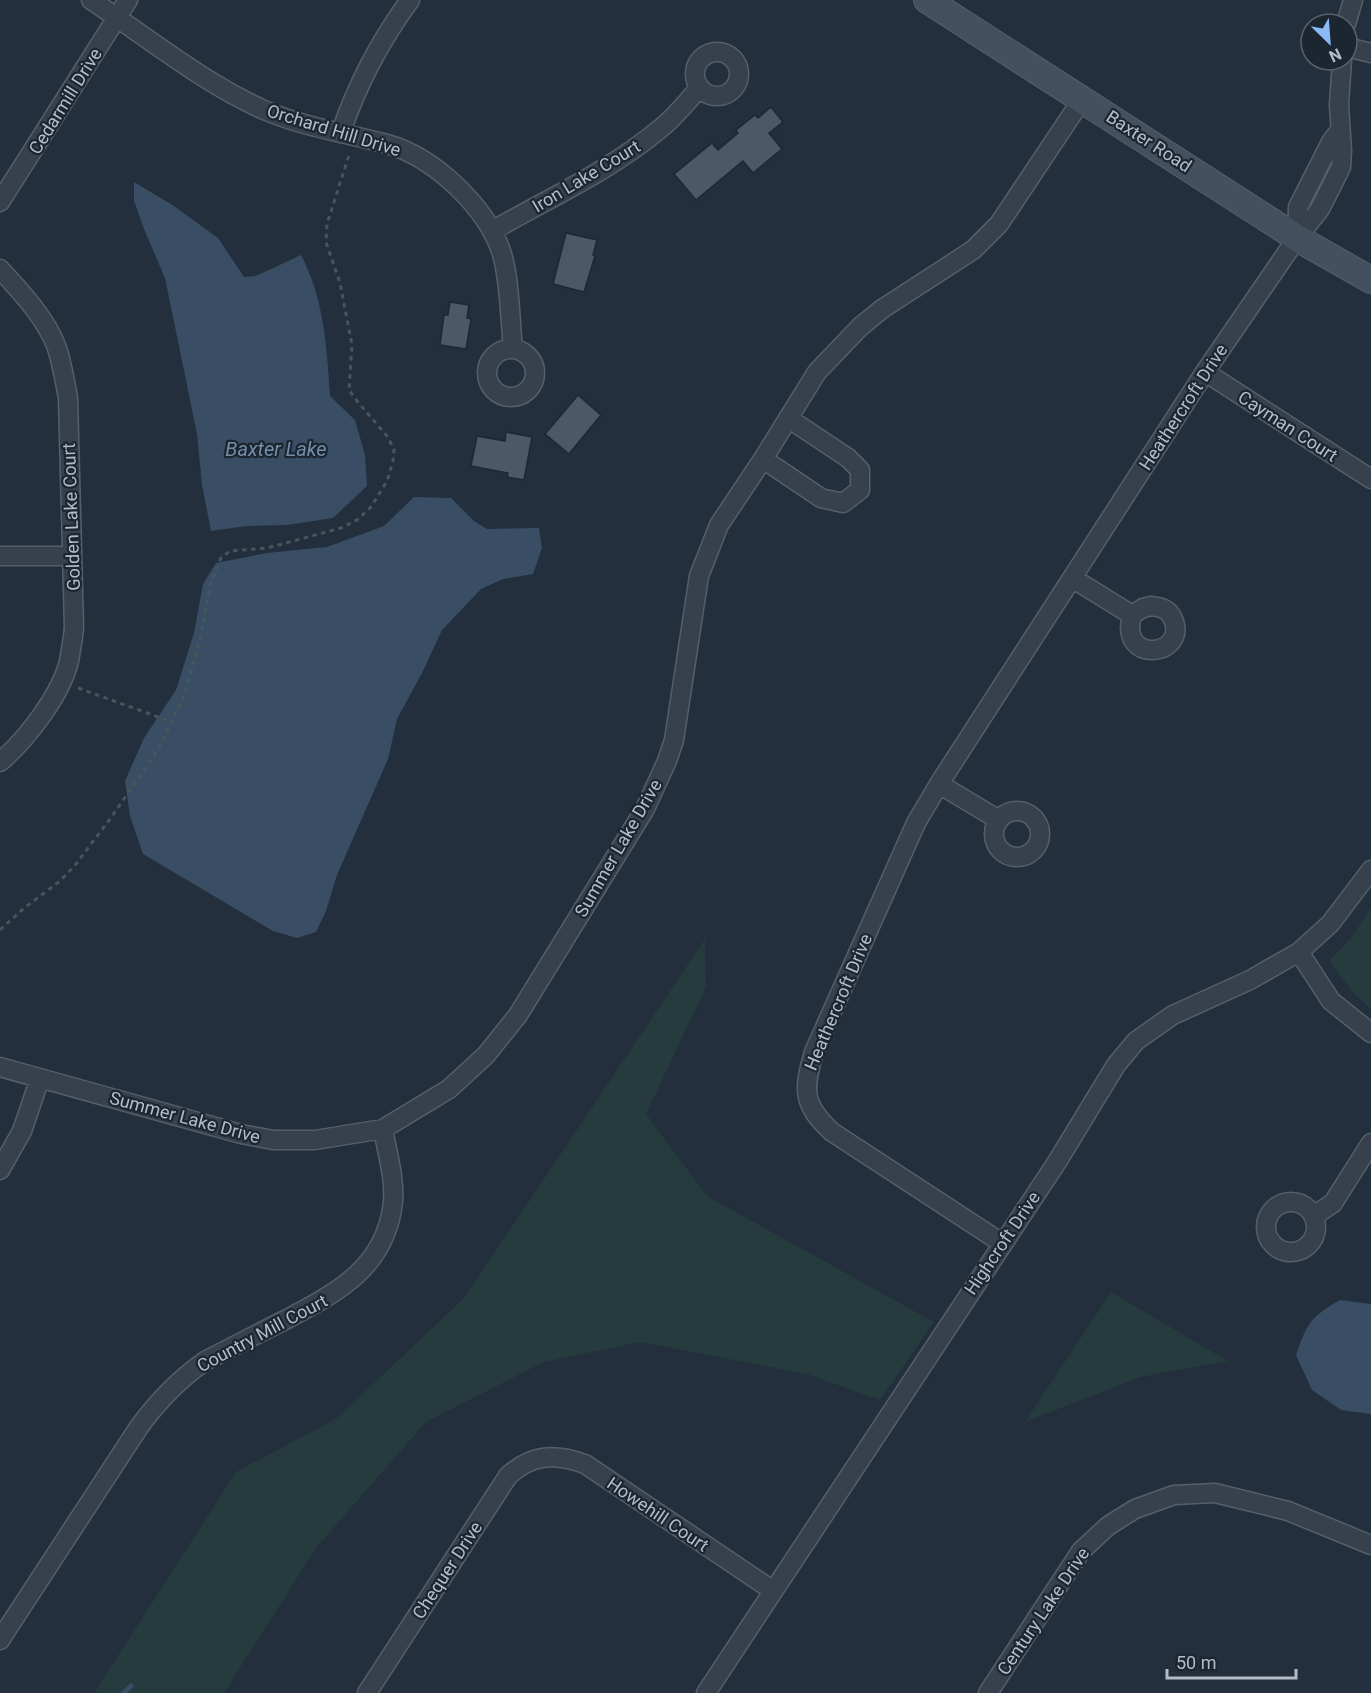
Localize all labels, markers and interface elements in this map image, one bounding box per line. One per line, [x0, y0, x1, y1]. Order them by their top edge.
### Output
north arrow [1299, 12, 1359, 72]
street label: Cedarmill Drive [24, 44, 106, 158]
text: N [1326, 44, 1344, 66]
street label: Orchard Hill Drive [265, 100, 403, 160]
street label: Baxter Road [1103, 106, 1195, 176]
street label: Iron Lake Court [528, 135, 644, 216]
street label: Heathercroft Drive [1134, 340, 1232, 474]
street label: Cayman Court [1234, 386, 1342, 466]
water label: Baxter Lake [225, 437, 327, 461]
street label: Golden Lake Court [58, 443, 84, 591]
street label: Summer Lake Drive [570, 776, 666, 920]
street label: Heathercroft Drive [800, 931, 876, 1073]
street label: Summer Lake Drive [107, 1087, 263, 1147]
street label: Highcroft Drive [960, 1187, 1044, 1299]
street label: Country Mill Court [193, 1290, 331, 1376]
street label: Howehill Court [603, 1472, 713, 1556]
street label: Chequer Drive [408, 1517, 486, 1623]
street label: Century Lake Drive [993, 1543, 1093, 1679]
scale bar [1167, 1642, 1296, 1680]
text: 50 m [1176, 1652, 1216, 1673]

